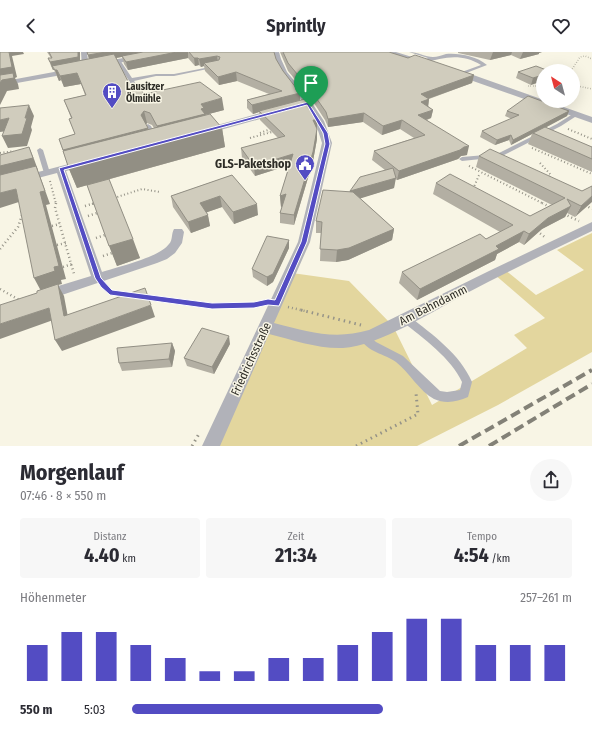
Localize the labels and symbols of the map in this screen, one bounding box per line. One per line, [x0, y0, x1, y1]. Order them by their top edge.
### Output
north arrow [536, 64, 580, 108]
pin [294, 66, 328, 107]
building icon: Lausitzer Ölmühle [101, 81, 123, 109]
place label: Lausitzer Ölmühle [126, 81, 164, 105]
public building icon: GLS-Paketshop [294, 153, 316, 181]
place label: GLS-Paketshop [215, 157, 291, 171]
street label: Am Bahndamm [397, 282, 469, 328]
street label: Friedrichsstraße [228, 320, 274, 398]

